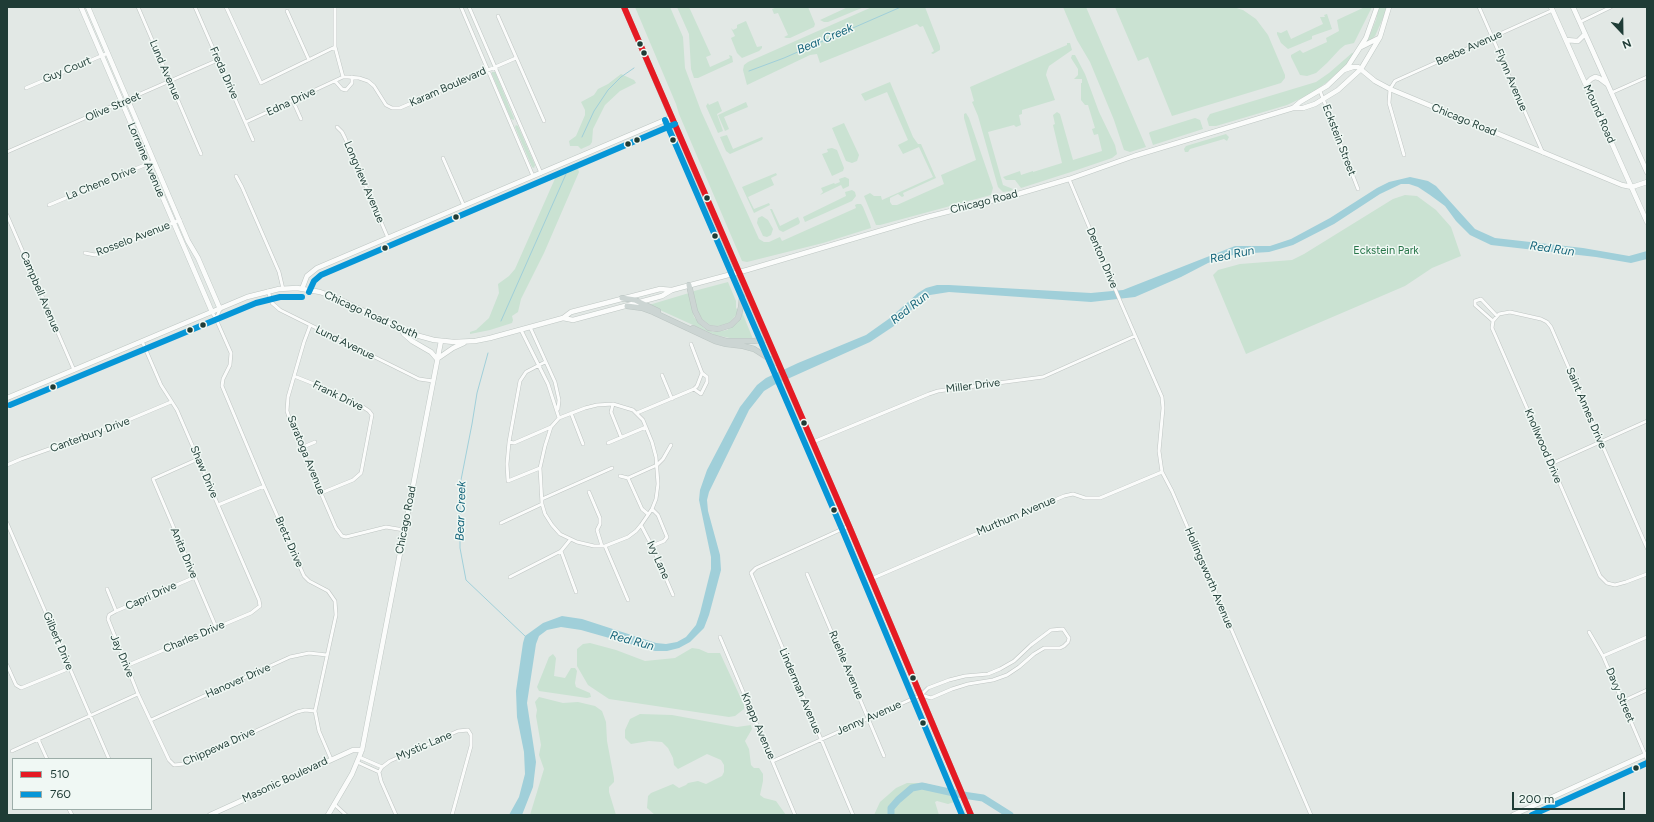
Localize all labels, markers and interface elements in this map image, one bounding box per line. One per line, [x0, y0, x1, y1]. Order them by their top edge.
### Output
north arrow [1602, 12, 1642, 52]
water label: Bear Creek [795, 21, 855, 57]
street label: Beebe Avenue [1434, 28, 1504, 68]
text: N [1620, 36, 1633, 51]
street label: Lund Avenue [146, 38, 184, 102]
unlabelled marker [635, 39, 645, 49]
street label: Freda Drive [207, 45, 241, 101]
street label: Flynn Avenue [1492, 47, 1530, 113]
unlabelled marker [639, 48, 649, 58]
street label: Guy Court [41, 54, 93, 86]
street label: Karam Boulevard [408, 64, 488, 110]
street label: Mound Road [1580, 83, 1618, 145]
street label: Edna Drive [264, 85, 318, 119]
street label: Olive Street [83, 89, 143, 125]
street label: Chicago Road [1430, 101, 1498, 139]
street label: Eckstein Street [1319, 103, 1359, 177]
street label: Lorraine Avenue [124, 121, 168, 199]
unlabelled marker [632, 135, 642, 145]
unlabelled marker [668, 135, 678, 145]
street label: Longview Avenue [341, 139, 387, 225]
unlabelled marker [623, 139, 633, 149]
street label: La Chene Drive [64, 163, 138, 203]
street label: Chicago Road [949, 187, 1019, 217]
unlabelled marker [702, 193, 712, 203]
unlabelled marker [451, 212, 461, 222]
street label: Rosselo Avenue [94, 219, 172, 259]
street label: Denton Drive [1083, 226, 1121, 290]
unlabelled marker [710, 231, 720, 241]
water label: Red Run [1529, 239, 1575, 259]
unlabelled marker [380, 243, 390, 253]
water label: Red Run [1209, 243, 1255, 267]
park label: Eckstein Park [1353, 244, 1419, 258]
street label: Campbell Avenue [17, 250, 63, 334]
street label: Chicago Road South [322, 288, 420, 342]
water label: Red Run [888, 288, 932, 328]
unlabelled marker [198, 320, 208, 330]
street label: Lund Avenue [313, 323, 377, 363]
unlabelled marker [185, 325, 195, 335]
street label: Saint Annes Drive [1563, 365, 1609, 451]
street label: Miller Drive [945, 376, 1001, 396]
street label: Frank Drive [310, 378, 366, 414]
unlabelled marker [48, 382, 58, 392]
street label: Knollwood Drive [1521, 407, 1565, 485]
street label: Canterbury Drive [48, 414, 132, 456]
street label: Saratoga Avenue [284, 414, 328, 496]
unlabelled marker [799, 418, 809, 428]
street label: Shaw Drive [187, 444, 221, 500]
water label: Bear Creek [453, 481, 469, 541]
street label: Chicago Road [393, 485, 419, 555]
street label: Murthum Avenue [974, 493, 1058, 539]
unlabelled marker [829, 505, 839, 515]
street label: Bretz Drive [272, 515, 306, 569]
street label: Hollingsworth Avenue [1182, 525, 1236, 631]
street label: Anita Drive [167, 526, 201, 580]
street label: Ivy Lane [644, 539, 672, 581]
street label: Capri Drive [123, 579, 179, 613]
street label: Gilbert Drive [40, 610, 76, 672]
street label: Charles Drive [161, 618, 227, 656]
water label: Red Run [608, 628, 656, 654]
street label: Ruehle Avenue [826, 629, 866, 701]
street label: Jay Drive [107, 633, 137, 679]
street label: Linderman Avenue [776, 646, 824, 736]
street label: Hanover Drive [203, 661, 273, 701]
street label: Davy Street [1603, 666, 1637, 724]
unlabelled marker [908, 673, 918, 683]
street label: Knapp Avenue [738, 691, 778, 761]
street label: Jenny Avenue [835, 698, 903, 738]
unlabelled marker [918, 718, 928, 728]
street label: Chippewa Drive [181, 725, 257, 769]
street label: Mystic Lane [394, 728, 454, 764]
street label: Masonic Boulevard [240, 754, 330, 806]
legend [12, 758, 152, 810]
unlabelled marker [1631, 763, 1641, 773]
text: 510 [50, 767, 70, 781]
scale bar [1514, 784, 1627, 810]
text: 760 [50, 787, 71, 801]
text: 200 m [1519, 792, 1554, 806]

